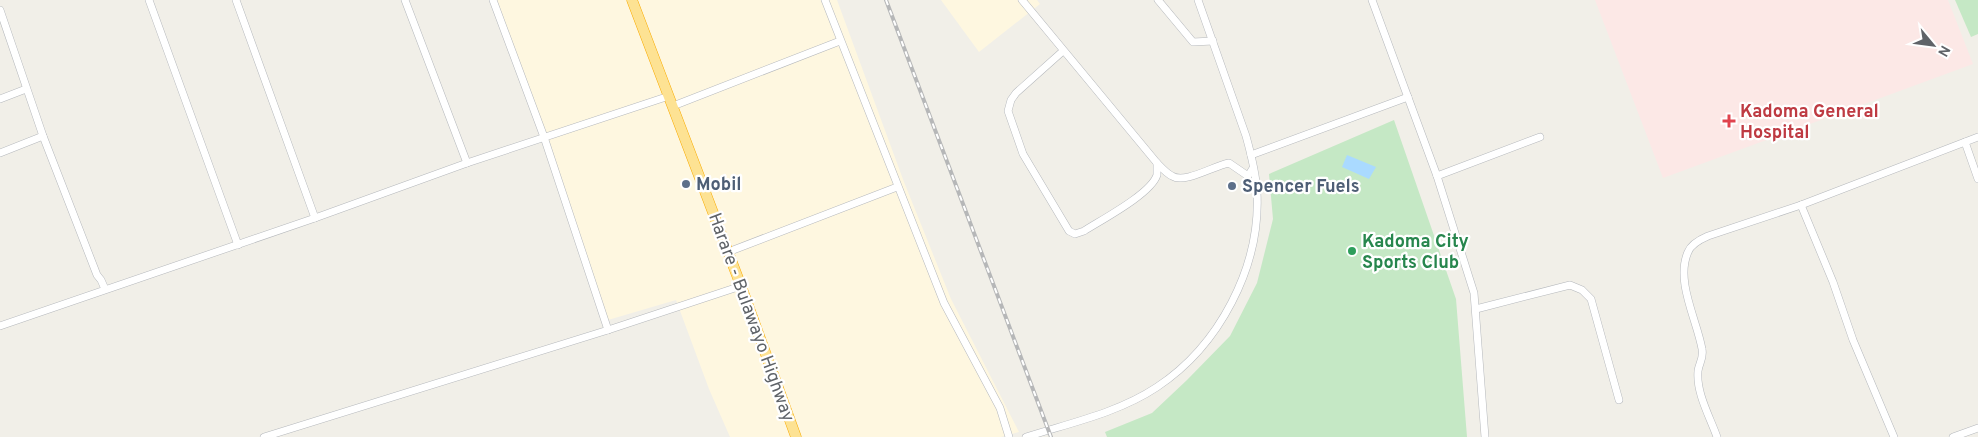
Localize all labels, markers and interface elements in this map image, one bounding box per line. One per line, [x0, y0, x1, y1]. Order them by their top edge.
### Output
north arrow [1908, 20, 1958, 70]
text: N [1933, 42, 1953, 59]
place label: Kadoma General Hospital [1740, 101, 1879, 145]
marker: Kadoma General Hospital [1722, 114, 1736, 128]
place label: Mobil [696, 174, 742, 197]
place label: Spencer Fuels [1242, 176, 1360, 199]
marker: Mobil [680, 178, 692, 190]
marker: Spencer Fuels [1226, 180, 1238, 192]
street label: Harare - Bulawayo Highway [702, 210, 799, 425]
place label: Kadoma City Sports Club [1362, 231, 1469, 275]
marker: Kadoma City Sports Club [1346, 245, 1358, 257]

